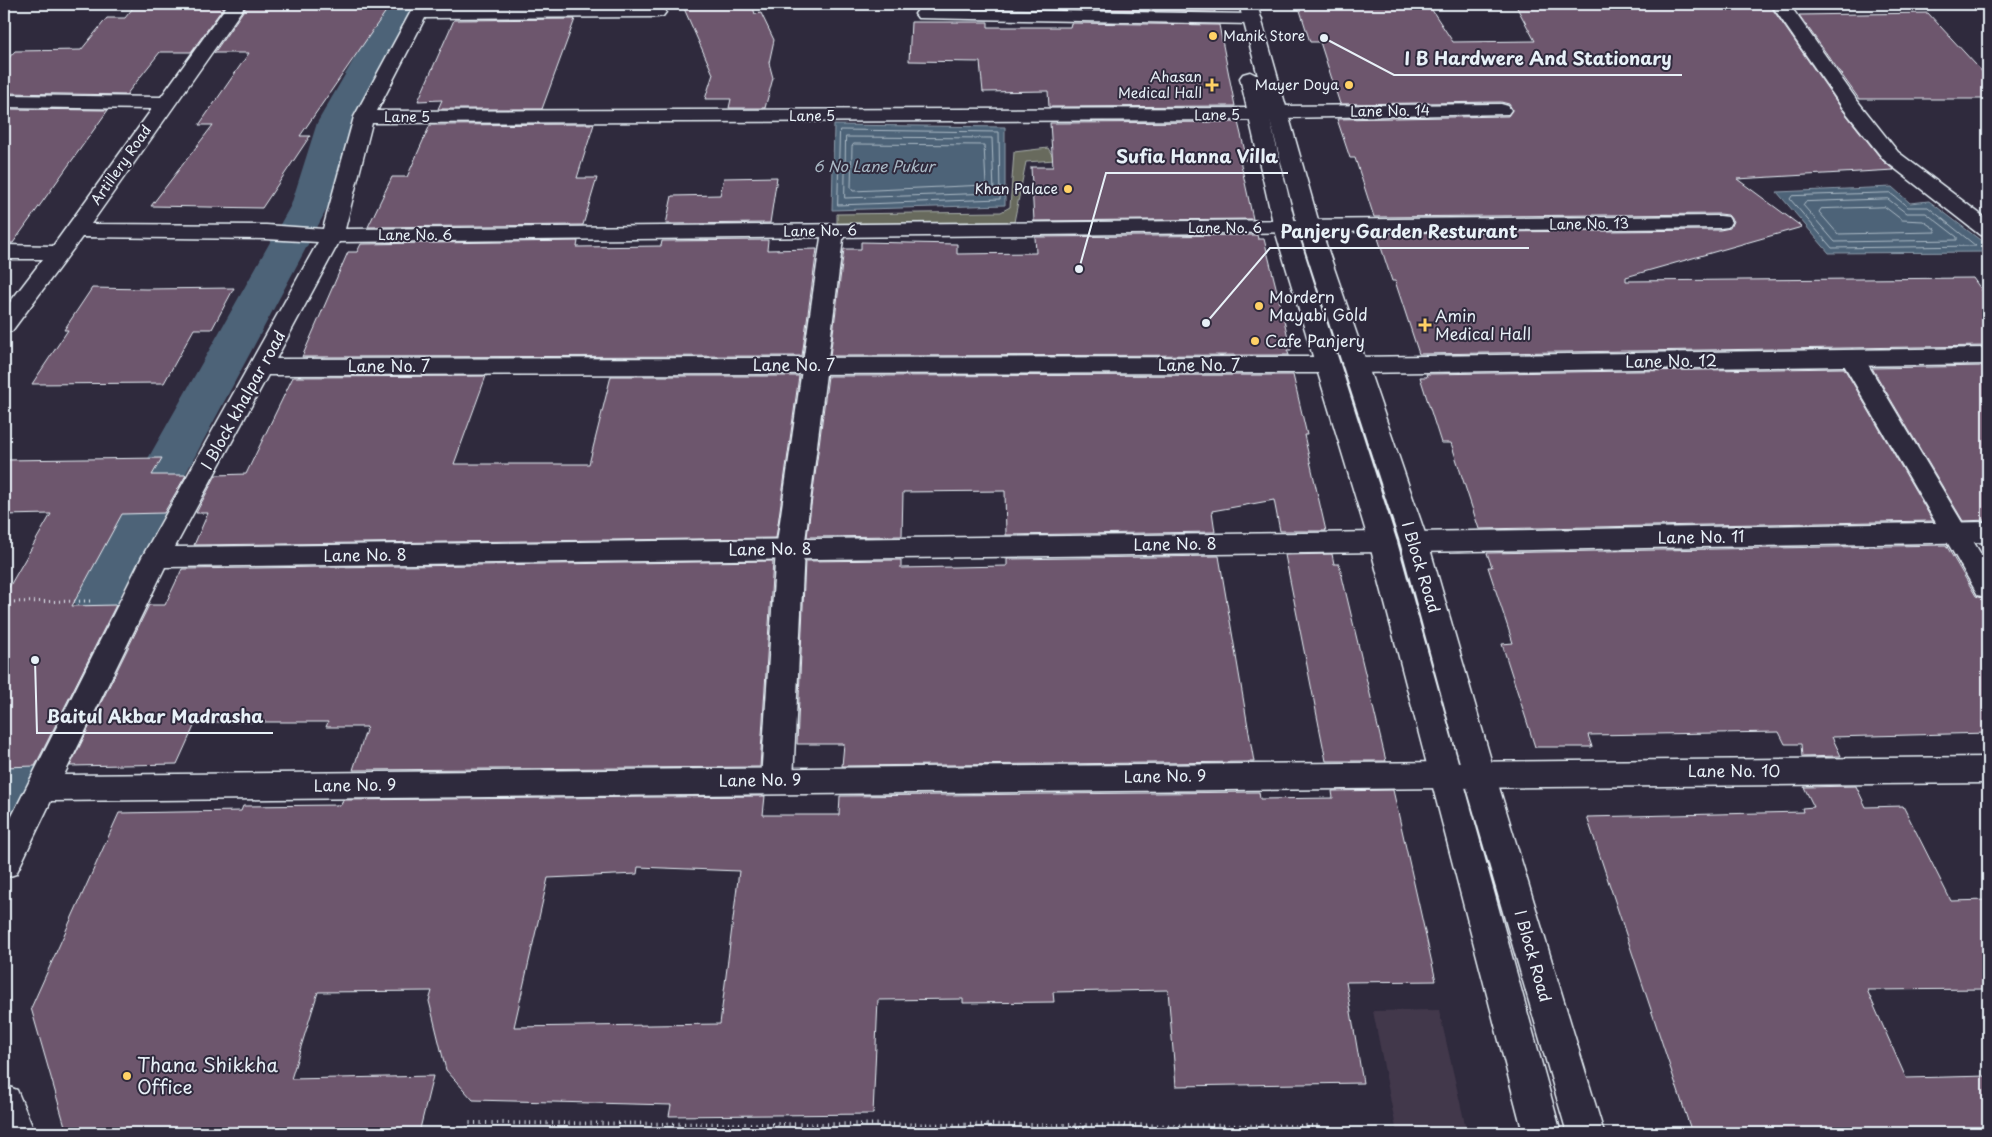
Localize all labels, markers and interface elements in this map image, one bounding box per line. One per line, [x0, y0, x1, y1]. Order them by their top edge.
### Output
place label: Manik Store [1223, 25, 1305, 46]
marker: Manik Store [1207, 30, 1219, 42]
callout: I B Hardwere And Stationary [1394, 42, 1682, 75]
text: I B Hardwere And Stationary [1404, 44, 1672, 71]
place label: Ahasan Medical Hall [1118, 66, 1202, 103]
place label: Mayer Doya [1255, 74, 1339, 95]
marker: Ahasan Medical Hall [1206, 79, 1218, 91]
marker: Mayer Doya [1343, 79, 1355, 91]
street label: Lane No. 14 [1350, 99, 1430, 122]
street label: Lane 5 [1194, 104, 1240, 125]
street label: Lane 5 [789, 105, 835, 126]
street label: Lane 5 [384, 106, 430, 127]
street label: Artillery Road [85, 120, 156, 209]
callout: Sufia Hanna Villa [1106, 140, 1288, 173]
text: Sufia Hanna Villa [1116, 142, 1278, 169]
water label: 6 No Lane Pukur [814, 154, 936, 177]
place label: Khan Palace [974, 178, 1058, 199]
marker: Khan Palace [1062, 183, 1074, 195]
street label: Lane No. 13 [1549, 212, 1629, 235]
callout: Panjery Garden Resturant [1270, 215, 1529, 248]
street label: Lane No. 6 [1188, 217, 1262, 238]
text: Panjery Garden Resturant [1280, 217, 1518, 244]
street label: Lane No. 6 [783, 219, 857, 242]
street label: Lane No. 6 [378, 224, 452, 245]
place label: Mordern Mayabi Gold [1269, 284, 1368, 326]
marker: Mordern Mayabi Gold [1253, 300, 1265, 312]
place label: Amin Medical Hall [1435, 303, 1531, 345]
marker: Amin Medical Hall [1419, 319, 1431, 331]
street label: I Block khalpar road [194, 325, 290, 474]
place label: Cafe Panjery [1265, 328, 1365, 352]
marker: Cafe Panjery [1249, 335, 1261, 347]
street label: Lane No. 12 [1625, 347, 1717, 373]
street label: Lane No. 7 [753, 352, 835, 376]
street label: Lane No. 7 [1158, 352, 1240, 376]
street label: Lane No. 7 [348, 353, 430, 377]
street label: I Block Road [1397, 518, 1447, 616]
street label: Lane No. 11 [1657, 523, 1745, 549]
street label: Lane No. 8 [1133, 530, 1217, 556]
street label: Lane No. 8 [728, 535, 812, 561]
street label: Lane No. 8 [323, 541, 407, 567]
callout: Baitul Akbar Madrasha [37, 700, 273, 733]
text: Baitul Akbar Madrasha [47, 702, 263, 729]
street label: Lane No. 10 [1688, 758, 1780, 782]
street label: Lane No. 9 [1123, 762, 1207, 788]
street label: Lane No. 9 [718, 766, 802, 792]
street label: Lane No. 9 [313, 771, 397, 797]
street label: I Block Road [1509, 907, 1559, 1005]
place label: Thana Shikkha Office [137, 1050, 278, 1100]
marker: Thana Shikkha Office [121, 1070, 133, 1082]

